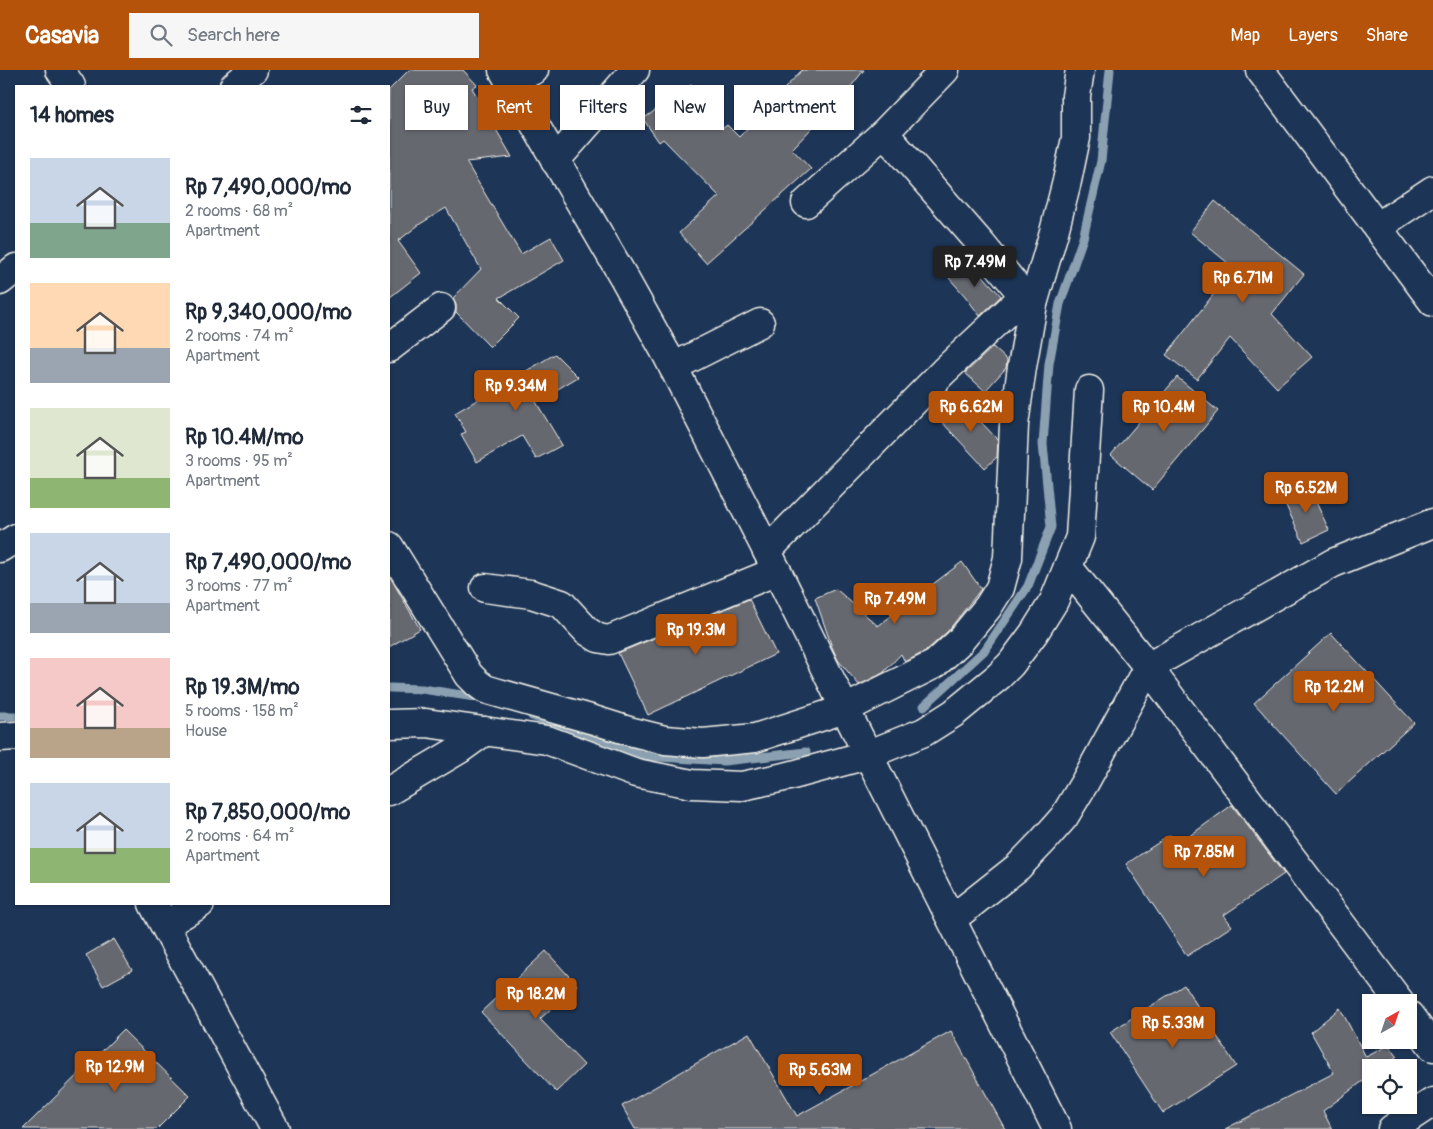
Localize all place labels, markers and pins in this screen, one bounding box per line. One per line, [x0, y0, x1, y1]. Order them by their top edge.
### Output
pin: Rp 7.49M [923, 246, 1027, 288]
pin: Rp 6.71M [1191, 262, 1295, 304]
pin: Rp 9.34M [464, 370, 568, 412]
pin: Rp 6.62M [919, 390, 1023, 433]
pin: Rp 10.4M [1112, 390, 1216, 433]
pin: Rp 6.52M [1254, 472, 1358, 514]
pin: Rp 7.49M [843, 582, 947, 625]
pin: Rp 19.3M [644, 614, 748, 656]
pin: Rp 12.2M [1282, 670, 1386, 713]
pin: Rp 7.85M [1152, 836, 1256, 878]
pin: Rp 18.2M [484, 978, 588, 1020]
pin: Rp 5.33M [1121, 1006, 1225, 1049]
pin: Rp 12.9M [63, 1050, 167, 1093]
pin: Rp 5.63M [768, 1054, 872, 1096]

